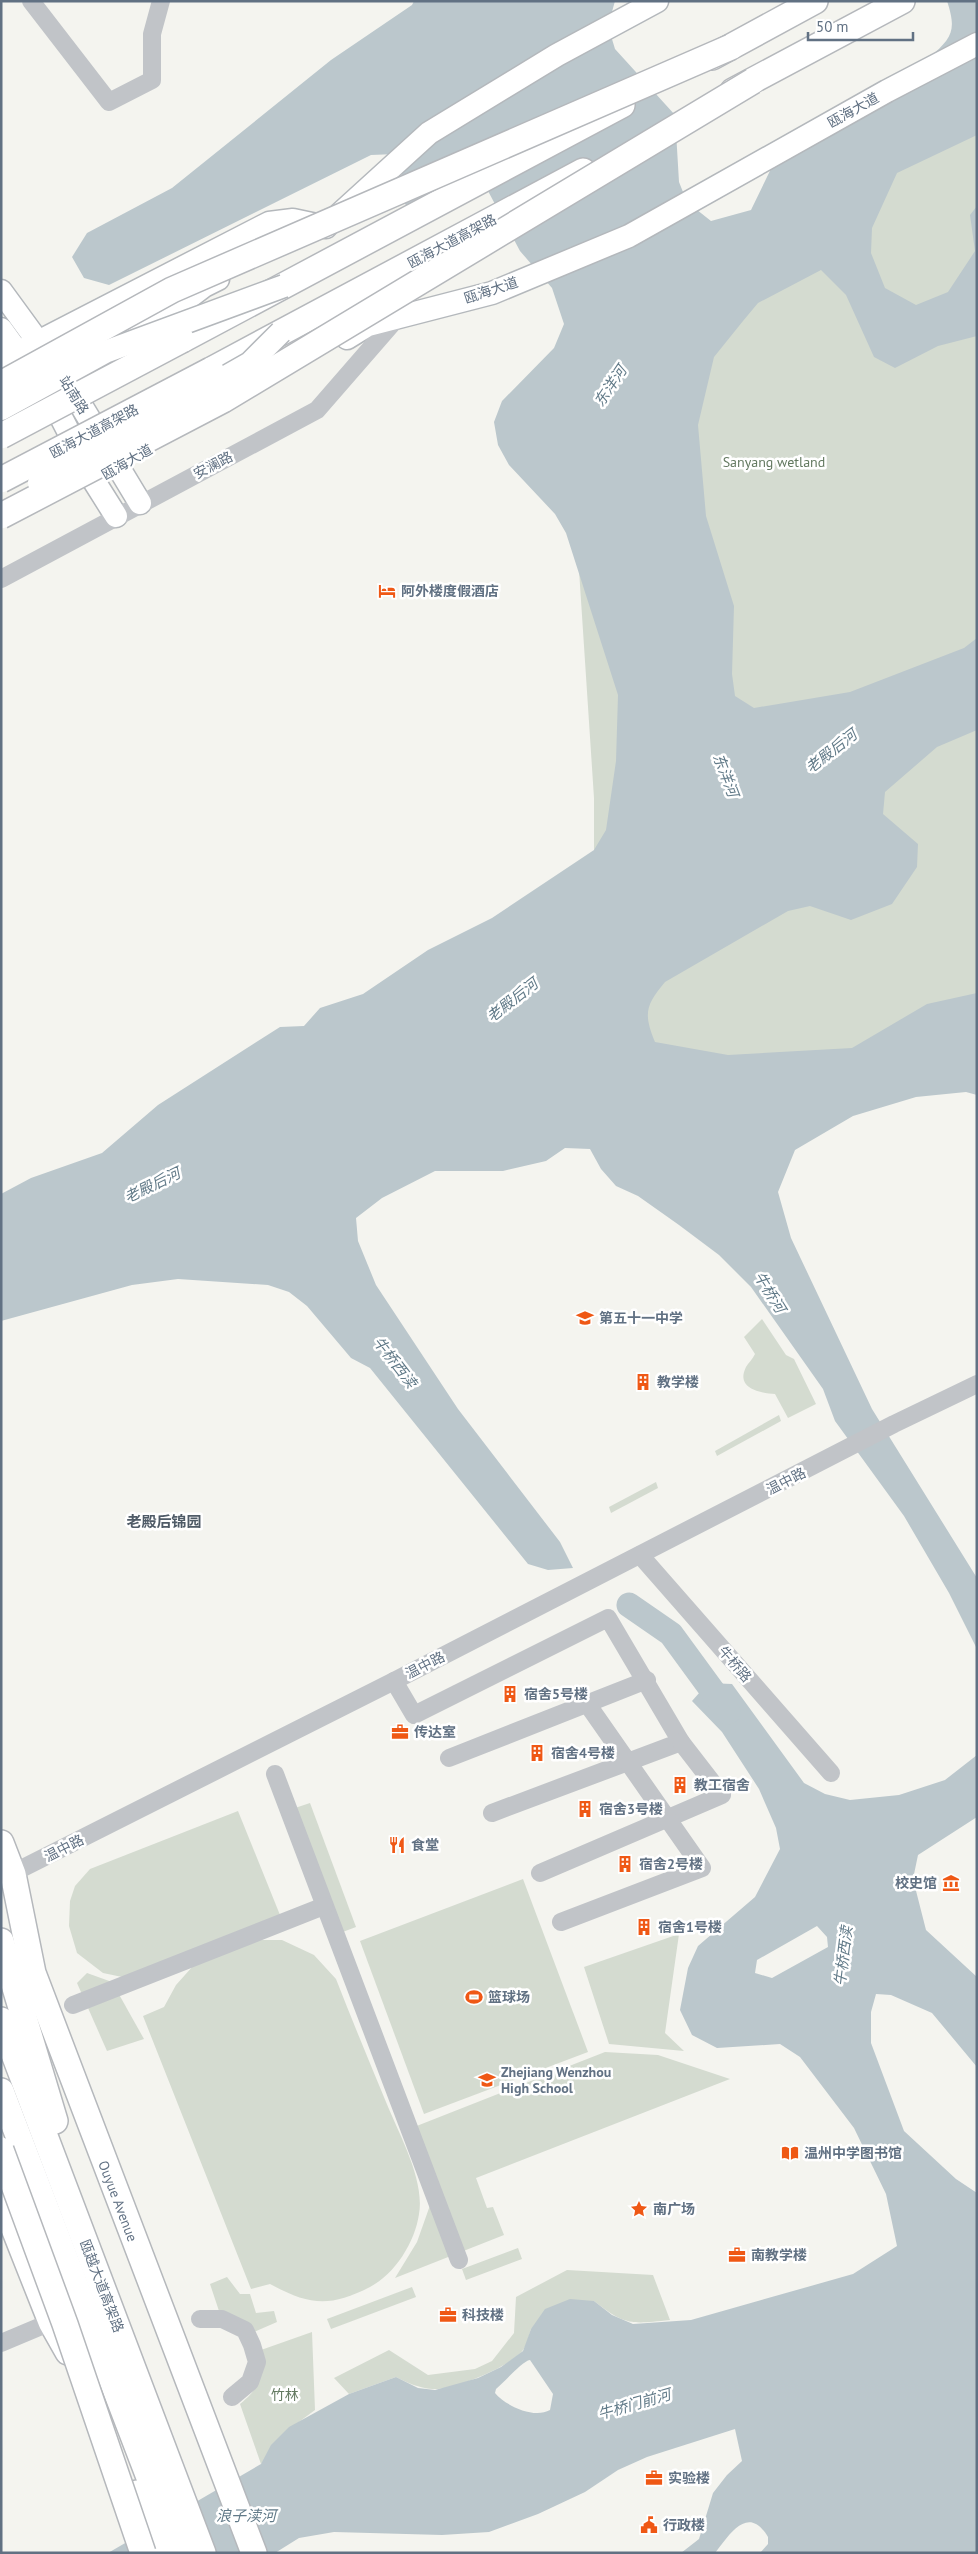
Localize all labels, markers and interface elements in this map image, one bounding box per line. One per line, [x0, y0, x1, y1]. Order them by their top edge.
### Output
scale bar [808, 10, 913, 42]
text: 50 m [816, 17, 849, 36]
street label: 瓯海大道 [824, 89, 882, 131]
street label: 瓯海大道高架路 [405, 210, 499, 272]
street label: 瓯海大道 [462, 273, 520, 307]
water label: 东洋河 [590, 360, 632, 410]
street label: 站南路 [55, 372, 93, 418]
street label: 瓯海大道高架路 [47, 401, 141, 461]
street label: 瓯海大道 [99, 441, 155, 483]
street label: 安澜路 [190, 447, 236, 483]
park label: Sanyang wetland [723, 453, 825, 471]
hotel icon: 阿外楼度假酒店 [377, 581, 397, 601]
place label: 阿外楼度假酒店 [401, 582, 499, 600]
water label: 老殿后河 [802, 723, 863, 777]
water label: 东洋河 [709, 751, 744, 802]
water label: 老殿后河 [483, 972, 544, 1026]
water label: 老殿后河 [121, 1162, 186, 1207]
water label: 牛桥河 [750, 1268, 792, 1319]
school or university icon: 第五十一中学 [575, 1308, 595, 1328]
place label: 第五十一中学 [599, 1309, 683, 1327]
water label: 牛桥西渎 [369, 1333, 422, 1393]
building icon: 教学楼 [633, 1372, 653, 1392]
place label: 教学楼 [657, 1373, 699, 1391]
street label: 温中路 [763, 1463, 809, 1499]
district label: 老殿后锦园 [126, 1512, 202, 1531]
street label: 牛桥路 [714, 1642, 756, 1686]
street label: 温中路 [402, 1647, 448, 1683]
building icon: 宿舍5号楼 [500, 1684, 520, 1704]
place label: 宿舍5号楼 [524, 1685, 588, 1703]
office icon: 传达室 [390, 1722, 410, 1742]
place label: 传达室 [414, 1723, 456, 1741]
building icon: 宿舍4号楼 [527, 1743, 547, 1763]
place label: 宿舍4号楼 [551, 1744, 615, 1762]
building icon: 教工宿舍 [670, 1775, 690, 1795]
place label: 教工宿舍 [694, 1776, 750, 1794]
building icon: 宿舍3号楼 [575, 1799, 595, 1819]
place label: 宿舍3号楼 [599, 1800, 663, 1818]
street label: 温中路 [41, 1830, 87, 1866]
restaurant icon: 食堂 [387, 1835, 407, 1855]
place label: 食堂 [411, 1836, 439, 1854]
building icon: 宿舍2号楼 [615, 1854, 635, 1874]
place label: 宿舍2号楼 [639, 1855, 703, 1873]
museum icon: 校史馆 [941, 1873, 961, 1893]
place label: 校史馆 [895, 1874, 937, 1892]
building icon: 宿舍1号楼 [634, 1917, 654, 1937]
place label: 宿舍1号楼 [658, 1918, 722, 1936]
water label: 牛桥西渎 [830, 1923, 856, 1987]
sports icon: 篮球场 [464, 1987, 484, 2007]
place label: 篮球场 [488, 1988, 530, 2006]
place label: Zhejiang Wenzhou High School [501, 2063, 611, 2097]
school or university icon: Zhejiang Wenzhou High School [477, 2070, 497, 2090]
library icon: 温州中学图书馆 [780, 2143, 800, 2163]
place label: 温州中学图书馆 [804, 2144, 902, 2162]
street label: Ouyue Avenue [94, 2158, 142, 2244]
place icon: 南广场 [629, 2199, 649, 2219]
place label: 南广场 [653, 2200, 695, 2218]
street label: 瓯越大道高架路 [76, 2237, 128, 2335]
office icon: 南教学楼 [727, 2245, 747, 2265]
place label: 南教学楼 [751, 2246, 807, 2264]
office icon: 科技楼 [438, 2305, 458, 2325]
place label: 科技楼 [462, 2306, 504, 2324]
water label: 牛桥门前河 [595, 2384, 676, 2423]
park label: 竹林 [271, 2386, 299, 2404]
office icon: 实验楼 [644, 2468, 664, 2488]
place label: 实验楼 [668, 2469, 710, 2487]
water label: 浪子渎河 [216, 2506, 279, 2525]
public building icon: 行政楼 [639, 2515, 659, 2535]
place label: 行政楼 [663, 2516, 705, 2534]

